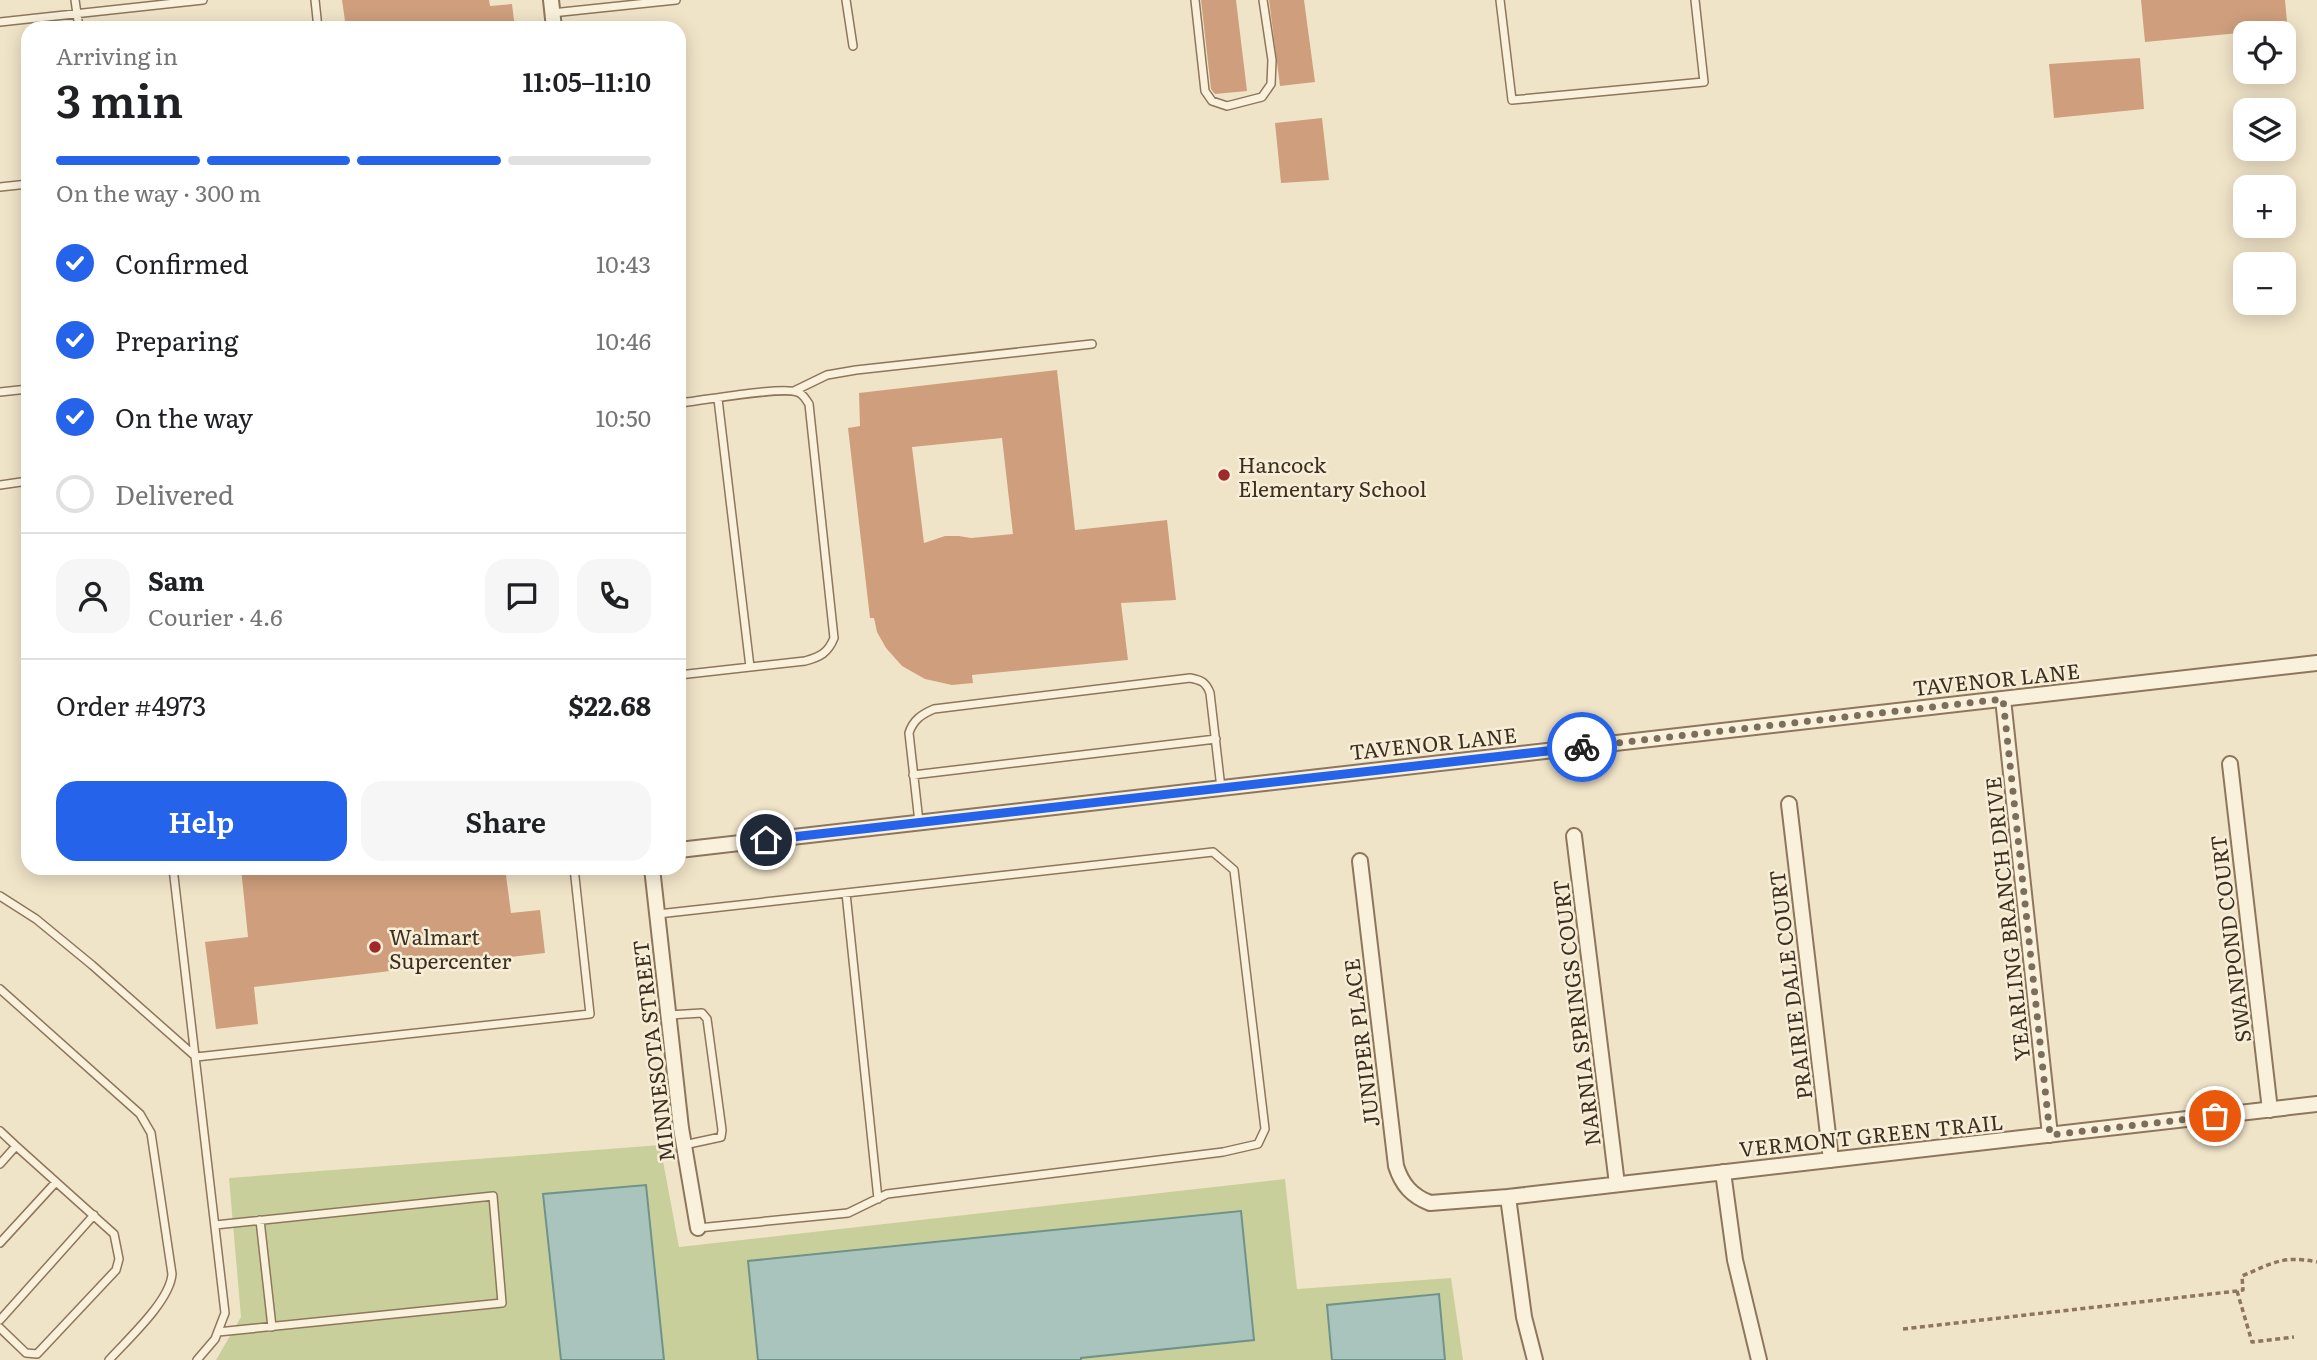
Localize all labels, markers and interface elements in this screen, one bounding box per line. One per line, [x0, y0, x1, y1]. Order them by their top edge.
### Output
map controls [2233, 21, 2296, 315]
button: locate [2233, 21, 2296, 84]
text: Arriving in [56, 38, 178, 72]
text: 11:05–11:10 [522, 61, 651, 100]
text: 3 min [56, 64, 183, 132]
button: layers [2233, 98, 2296, 161]
text: On the way · 300 m [56, 175, 261, 209]
button: + [2233, 175, 2296, 238]
text: Confirmed [115, 243, 249, 282]
icon: check [56, 244, 94, 282]
text: 10:43 [596, 246, 651, 280]
button: − [2233, 252, 2296, 315]
text: Preparing [115, 320, 238, 359]
icon: check [56, 321, 94, 359]
text: 10:46 [596, 323, 651, 357]
text: On the way [115, 397, 253, 436]
icon: check [56, 398, 94, 436]
text: 10:50 [596, 400, 651, 434]
place label: Hancock Elementary School [1238, 448, 1427, 503]
marker: Hancock Elementary School [1216, 467, 1232, 483]
text: Delivered [115, 474, 234, 513]
button: person [56, 559, 130, 633]
button: chat [485, 559, 559, 633]
button: phone [577, 559, 651, 633]
text: Sam [148, 560, 204, 599]
text: Courier · 4.6 [148, 599, 283, 633]
street label: TAVENOR LANE [1911, 654, 2081, 702]
text: Order #4973 [56, 685, 206, 724]
text: $22.68 [569, 685, 651, 724]
courier [1547, 712, 1617, 782]
street label: TAVENOR LANE [1348, 718, 1518, 766]
icon: bike [1563, 728, 1601, 766]
street label: YEARLING BRANCH DRIVE [1976, 775, 2036, 1063]
button: Help [56, 781, 347, 861]
button: Share [361, 781, 651, 861]
pin [736, 810, 796, 870]
icon: home [747, 821, 785, 859]
street label: SWANPOND COURT [2201, 833, 2257, 1045]
street label: PRAIRIE DALE COURT [1760, 868, 1818, 1102]
street label: NARNIA SPRINGS COURT [1543, 878, 1607, 1148]
place label: Walmart Supercenter [389, 920, 511, 975]
street label: MINNESOTA STREET [623, 938, 681, 1164]
marker: Walmart Supercenter [367, 939, 383, 955]
street label: JUNIPER PLACE [1334, 957, 1386, 1129]
pin [2185, 1086, 2245, 1146]
icon: bag [2196, 1097, 2234, 1135]
street label: VERMONT GREEN TRAIL [1737, 1105, 2005, 1163]

